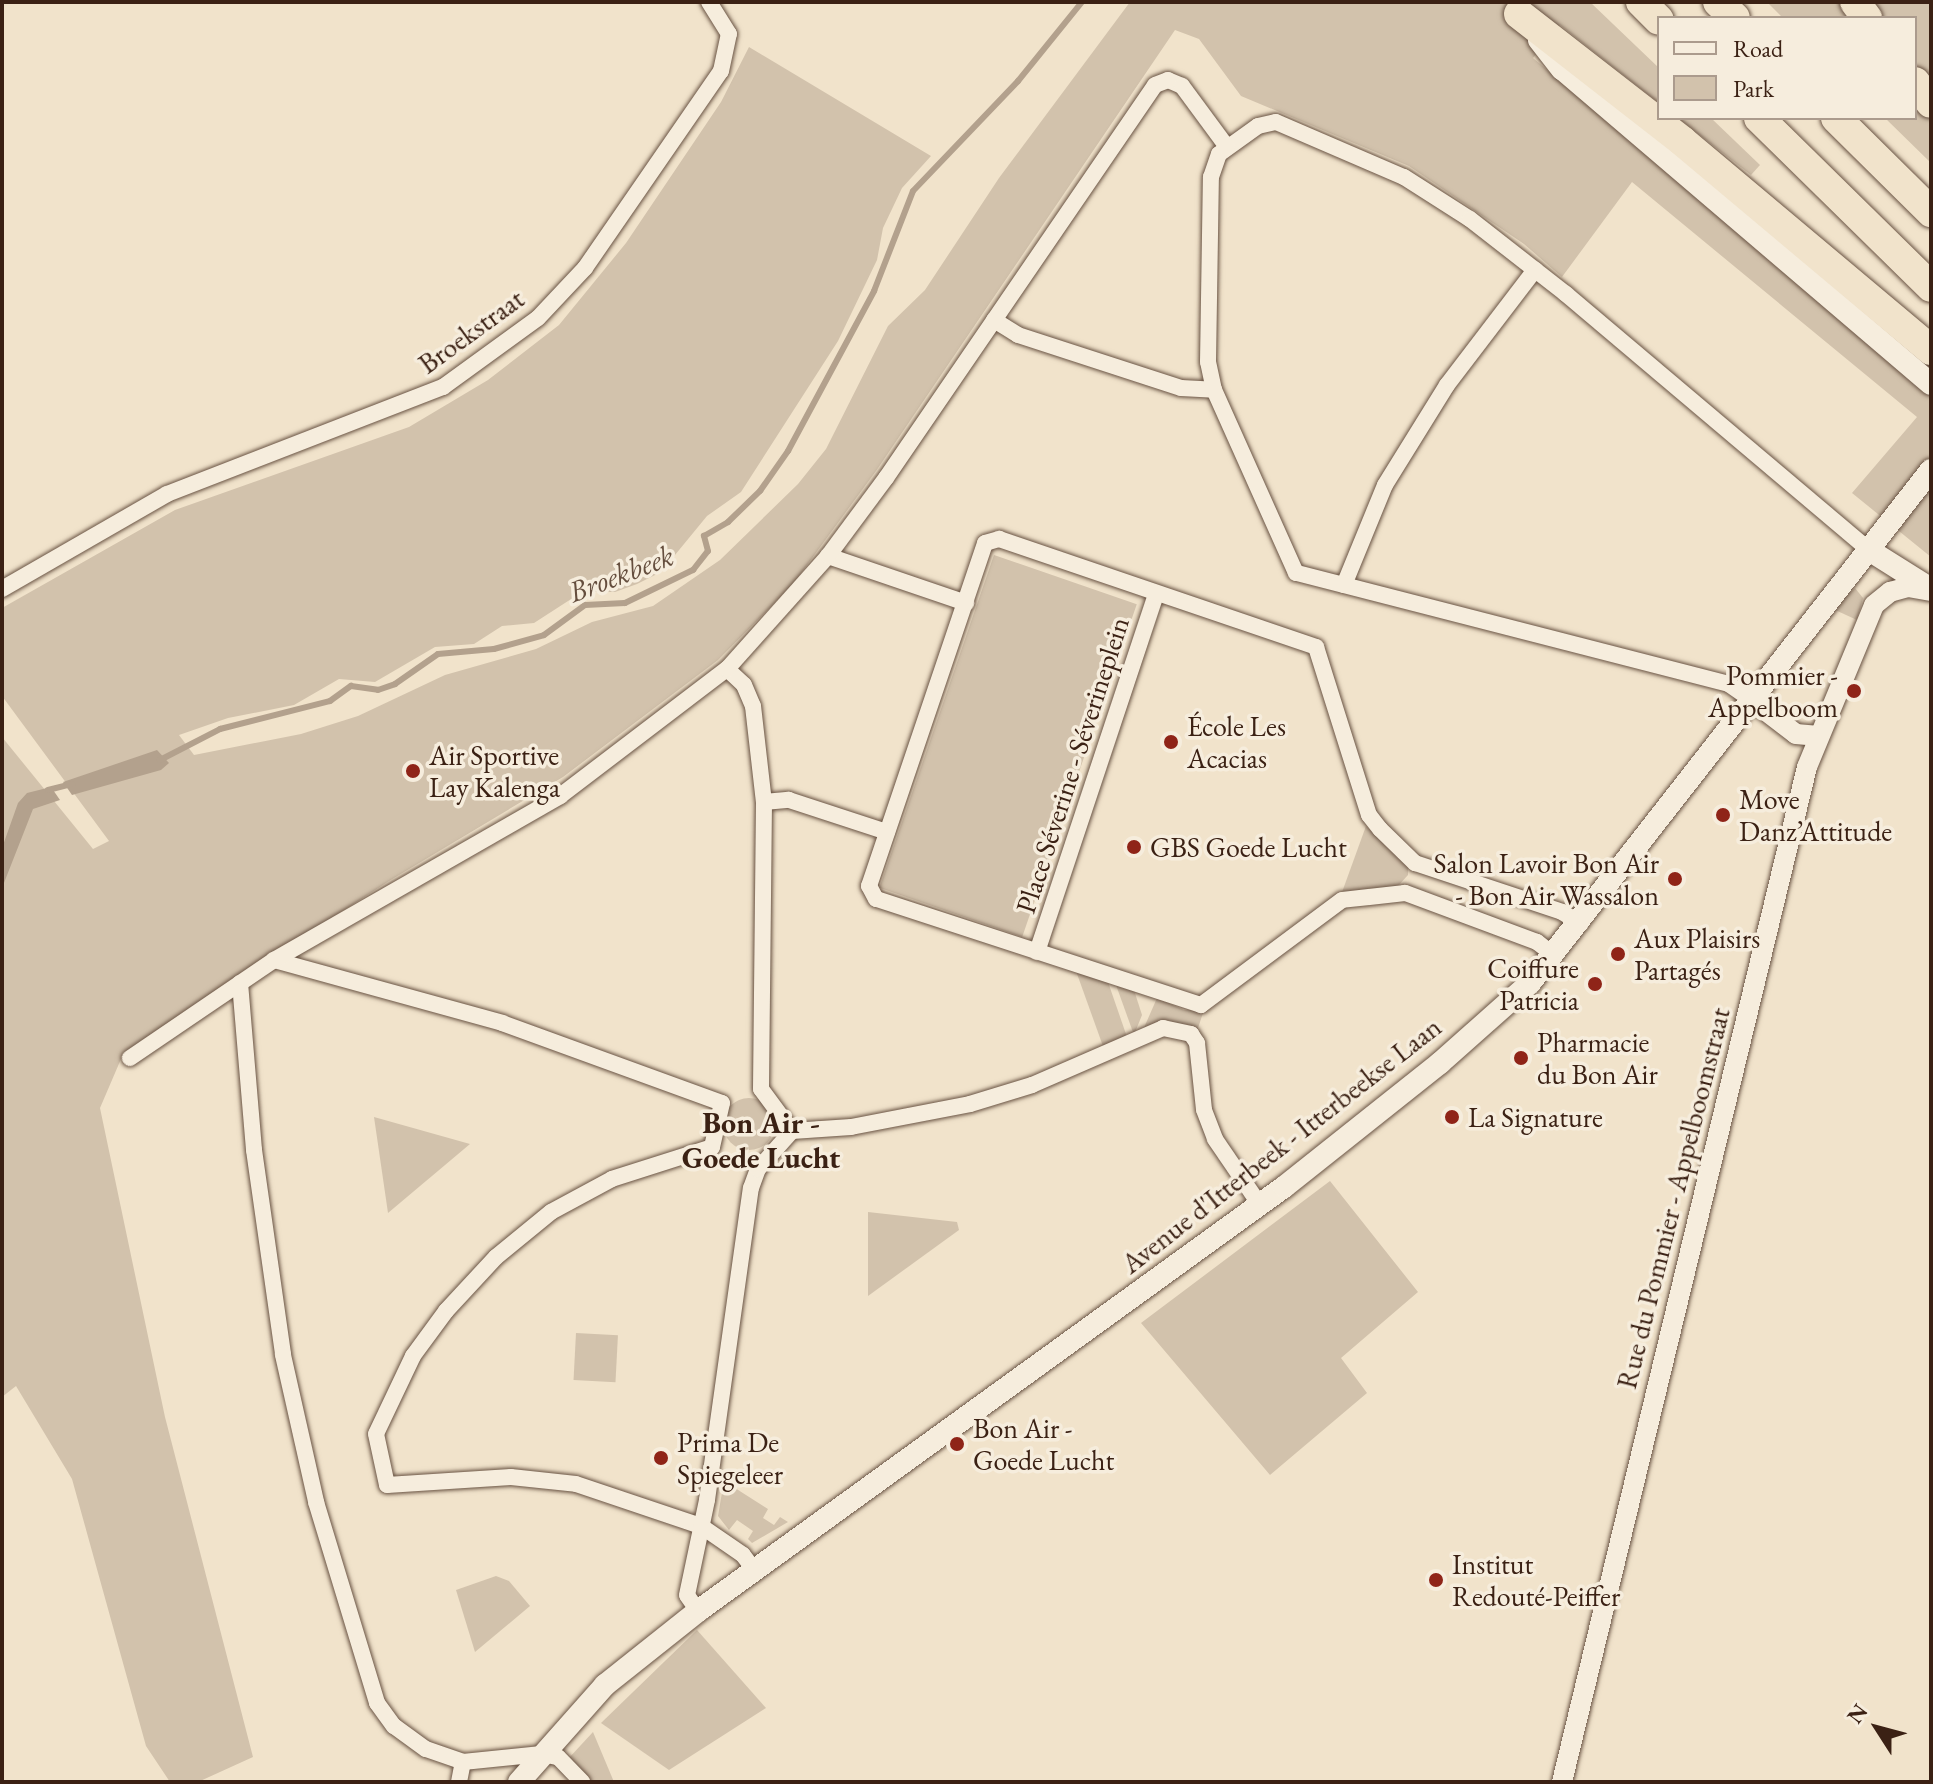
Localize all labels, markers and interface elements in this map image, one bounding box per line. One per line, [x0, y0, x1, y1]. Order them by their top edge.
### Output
legend [1657, 16, 1917, 120]
text: Road [1733, 33, 1783, 64]
text: Park [1733, 73, 1774, 104]
street label: Broekstraat [412, 282, 530, 380]
water label: Broekbeek [563, 538, 679, 610]
street label: Place Séverine - Séverineplein [1008, 613, 1136, 917]
place label: Pommier - Appelboom [1708, 658, 1838, 724]
marker: Pommier - Appelboom [1845, 682, 1863, 700]
place label: École Les Acacias [1187, 709, 1286, 775]
marker: École Les Acacias [1162, 733, 1180, 751]
place label: Air Sportive Lay Kalenga [429, 738, 560, 804]
marker: Air Sportive Lay Kalenga [404, 762, 422, 780]
place label: Move Danz’Attitude [1739, 782, 1892, 848]
marker: Move Danz’Attitude [1714, 806, 1732, 824]
place label: GBS Goede Lucht [1150, 830, 1347, 864]
marker: GBS Goede Lucht [1125, 838, 1143, 856]
place label: Salon Lavoir Bon Air - Bon Air Wassalon [1433, 846, 1659, 912]
marker: Salon Lavoir Bon Air - Bon Air Wassalon [1666, 870, 1684, 888]
place label: Aux Plaisirs Partagés [1634, 921, 1760, 987]
marker: Aux Plaisirs Partagés [1609, 945, 1627, 963]
place label: Coiffure Patricia [1487, 951, 1579, 1017]
marker: Coiffure Patricia [1586, 975, 1604, 993]
street label: Rue du Pommier - Appelboomstraat [1609, 1004, 1737, 1392]
street label: Avenue d'Itterbeek - Itterbeekse Laan [1114, 1010, 1448, 1280]
place label: Pharmacie du Bon Air [1537, 1025, 1658, 1091]
marker: Pharmacie du Bon Air [1512, 1049, 1530, 1067]
place label: La Signature [1468, 1100, 1603, 1134]
district label: Bon Air - Goede Lucht [682, 1105, 840, 1176]
marker: La Signature [1443, 1108, 1461, 1126]
place label: Bon Air - Goede Lucht [973, 1411, 1114, 1477]
place label: Prima De Spiegeleer [677, 1425, 783, 1491]
marker: Bon Air - Goede Lucht [948, 1435, 966, 1453]
marker: Prima De Spiegeleer [652, 1449, 670, 1467]
place label: Institut Redouté-Peiffer [1452, 1547, 1620, 1613]
marker: Institut Redouté-Peiffer [1427, 1571, 1445, 1589]
north arrow [1837, 1688, 1917, 1768]
text: N [1840, 1698, 1874, 1729]

